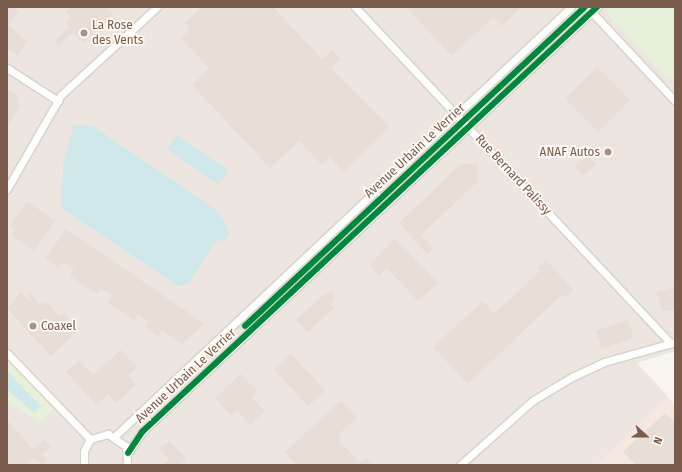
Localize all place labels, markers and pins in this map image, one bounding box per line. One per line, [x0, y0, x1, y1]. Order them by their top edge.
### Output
place label: La Rose des Vents [92, 18, 143, 49]
marker: La Rose des Vents [79, 28, 89, 38]
place label: ANAF Autos [540, 144, 600, 160]
marker: ANAF Autos [603, 147, 613, 157]
place label: Coaxel [41, 318, 76, 334]
marker: Coaxel [28, 321, 38, 331]

